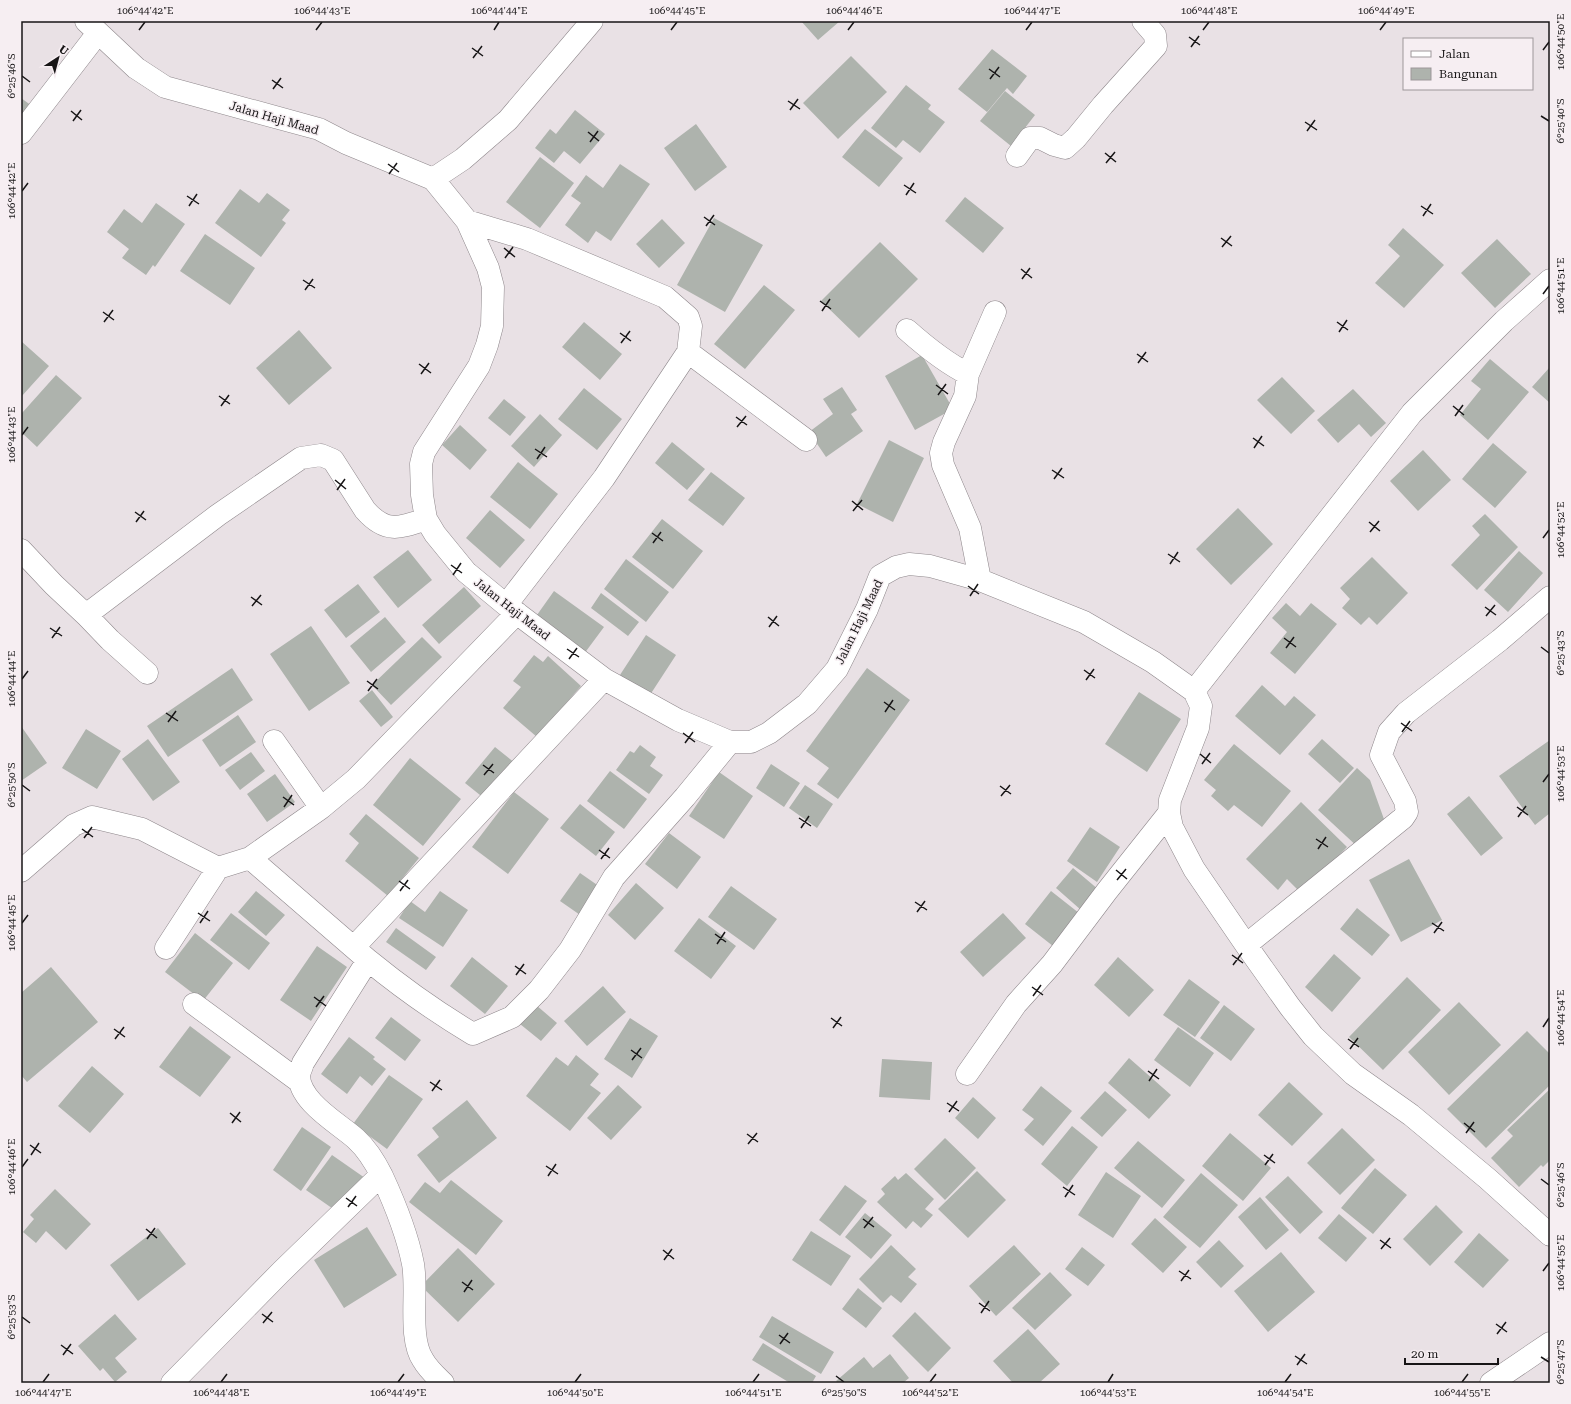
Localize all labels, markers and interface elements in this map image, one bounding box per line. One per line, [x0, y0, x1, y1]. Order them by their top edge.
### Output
text: 106°44'42"E [117, 5, 173, 16]
text: 106°44'43"E [294, 5, 350, 16]
text: 106°44'44"E [471, 5, 527, 16]
text: 106°44'45"E [649, 5, 705, 16]
text: 106°44'46"E [826, 5, 882, 16]
text: 106°44'47"E [1004, 5, 1060, 16]
text: 106°44'48"E [1181, 5, 1237, 16]
text: 106°44'49"E [1358, 5, 1414, 16]
text: 106°44'50"E [1555, 14, 1566, 70]
north arrow [38, 38, 78, 78]
legend [1403, 38, 1533, 90]
text: U [56, 43, 71, 58]
text: Jalan [1439, 47, 1470, 61]
text: 6°25'46"S [6, 53, 17, 99]
text: Bangunan [1439, 67, 1498, 81]
text: 6°25'40"S [1555, 98, 1566, 144]
street label: Jalan Haji Maad [228, 99, 321, 138]
text: 106°44'42"E [6, 163, 17, 219]
text: 106°44'51"E [1555, 258, 1566, 314]
text: 106°44'43"E [6, 407, 17, 463]
text: 106°44'52"E [1555, 502, 1566, 558]
street label: Jalan Haji Maad [471, 575, 553, 643]
street label: Jalan Haji Maad [832, 577, 886, 667]
text: 6°25'43"S [1555, 630, 1566, 676]
text: 106°44'44"E [6, 651, 17, 707]
text: 106°44'53"E [1555, 746, 1566, 802]
text: 6°25'50"S [6, 762, 17, 808]
text: 106°44'45"E [6, 895, 17, 951]
text: 106°44'54"E [1555, 990, 1566, 1046]
text: 106°44'46"E [6, 1139, 17, 1195]
text: 6°25'46"S [1555, 1162, 1566, 1208]
text: 106°44'55"E [1555, 1235, 1566, 1291]
text: 6°25'53"S [6, 1294, 17, 1340]
text: 6°25'47"S [1555, 1339, 1566, 1385]
scale bar [1405, 1340, 1498, 1366]
text: 20 m [1411, 1347, 1438, 1361]
text: 106°44'47"E [15, 1387, 71, 1398]
text: 106°44'48"E [193, 1387, 249, 1398]
text: 106°44'49"E [370, 1387, 426, 1398]
text: 106°44'50"E [547, 1387, 603, 1398]
text: 106°44'51"E [725, 1387, 781, 1398]
text: 6°25'50"S [821, 1387, 867, 1398]
text: 106°44'52"E [902, 1387, 958, 1398]
text: 106°44'53"E [1080, 1387, 1136, 1398]
text: 106°44'54"E [1257, 1387, 1313, 1398]
text: 106°44'55"E [1434, 1387, 1490, 1398]

